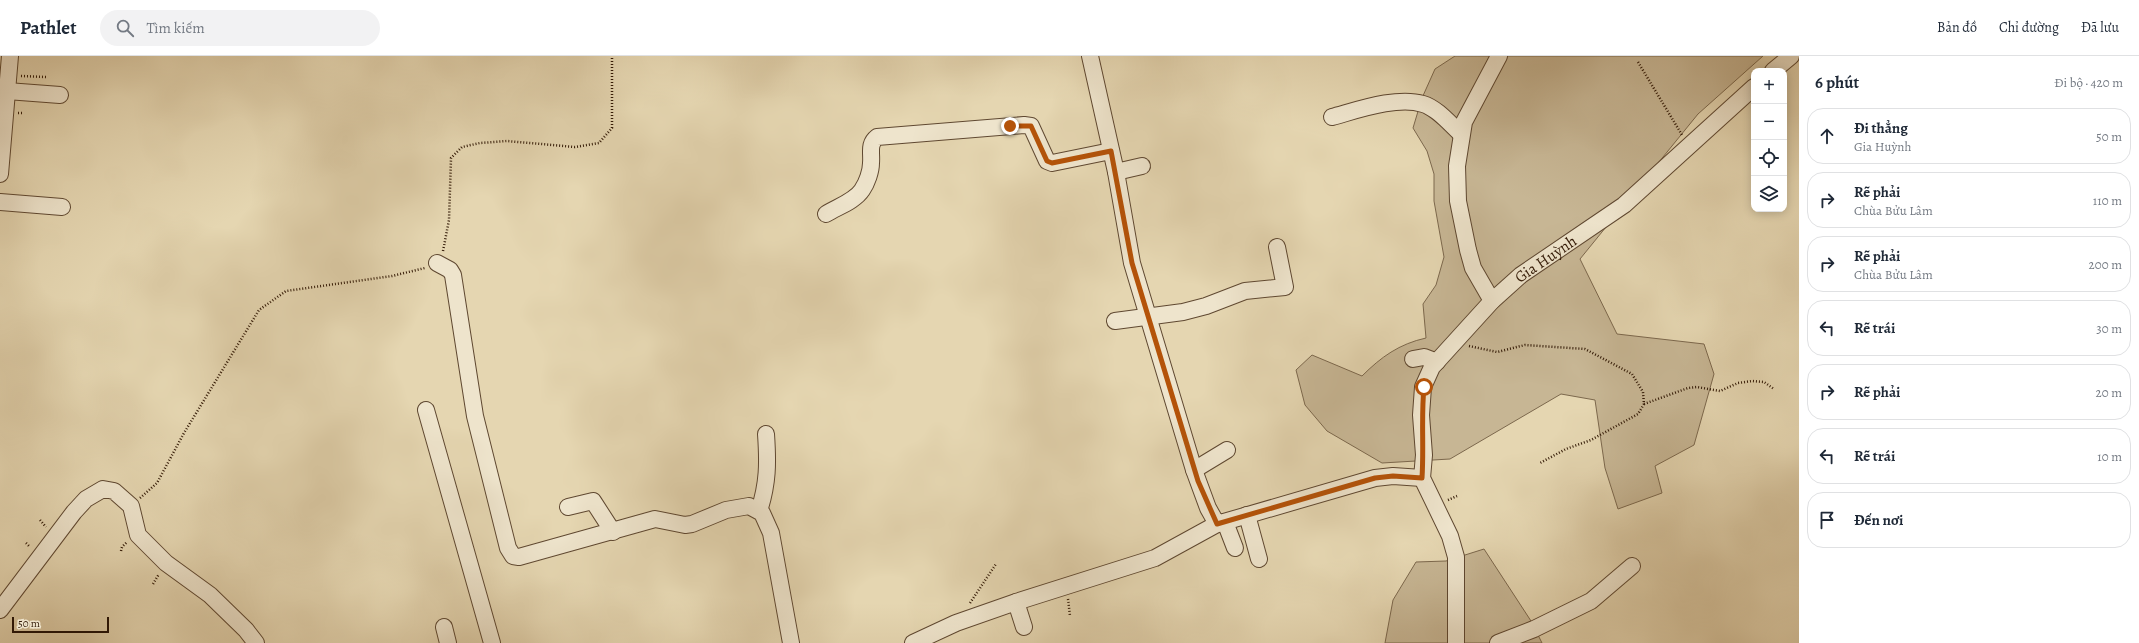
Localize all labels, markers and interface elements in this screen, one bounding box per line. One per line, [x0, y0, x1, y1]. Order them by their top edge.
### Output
search box [100, 10, 380, 46]
text: Pathlet [20, 15, 76, 41]
icon: search [114, 17, 136, 39]
text: Tìm kiếm [146, 18, 205, 38]
text: Bản đồ [1937, 18, 1977, 37]
text: Chỉ đường [1999, 18, 2059, 37]
text: Đã lưu [2081, 18, 2119, 37]
map controls [1751, 68, 1787, 212]
button: + [1751, 68, 1787, 104]
text: 6 phút [1815, 71, 1859, 94]
text: Đi bộ · 420 m [2054, 74, 2123, 91]
button: − [1751, 104, 1787, 140]
route end [1001, 117, 1019, 135]
text: Đi thẳng [1854, 118, 1908, 138]
icon: ahead [1816, 125, 1838, 147]
text: 50 m [2096, 128, 2122, 145]
text: Gia Huỳnh [1854, 138, 1911, 155]
button: locate [1751, 140, 1787, 176]
button: layers [1751, 176, 1787, 212]
text: Rẽ phải [1854, 182, 1900, 202]
icon: right [1816, 189, 1838, 211]
text: 110 m [2093, 192, 2122, 209]
text: Chùa Bửu Lâm [1854, 202, 1933, 219]
street label: Gia Huỳnh [1510, 230, 1582, 288]
text: Rẽ phải [1854, 246, 1900, 266]
icon: right [1816, 253, 1838, 275]
text: 200 m [2089, 256, 2122, 273]
text: Chùa Bửu Lâm [1854, 266, 1933, 283]
icon: left [1816, 317, 1838, 339]
text: Rẽ trái [1854, 318, 1895, 338]
text: 30 m [2096, 320, 2122, 337]
route start [1415, 378, 1433, 396]
icon: right [1816, 381, 1838, 403]
text: Rẽ phải [1854, 382, 1900, 402]
text: 20 m [2096, 384, 2122, 401]
icon: left [1816, 445, 1838, 467]
text: Rẽ trái [1854, 446, 1895, 466]
text: 10 m [2097, 448, 2122, 465]
icon: arrive [1816, 509, 1838, 531]
text: Đến nơi [1854, 510, 1903, 530]
scale bar [12, 615, 109, 634]
text: 50 m [18, 616, 40, 631]

